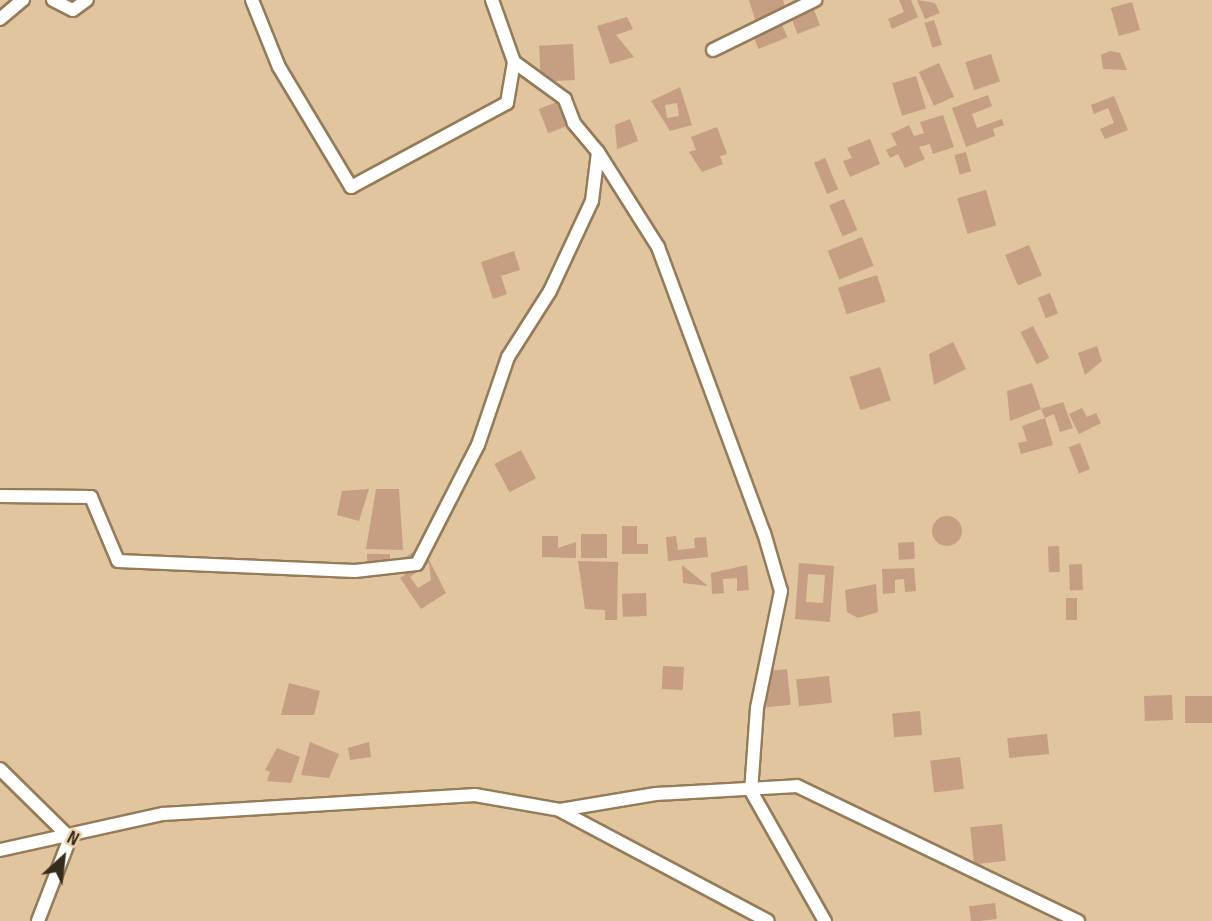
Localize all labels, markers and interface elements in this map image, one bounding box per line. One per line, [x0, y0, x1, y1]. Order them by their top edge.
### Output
north arrow [28, 823, 98, 893]
text: N [63, 826, 83, 851]

